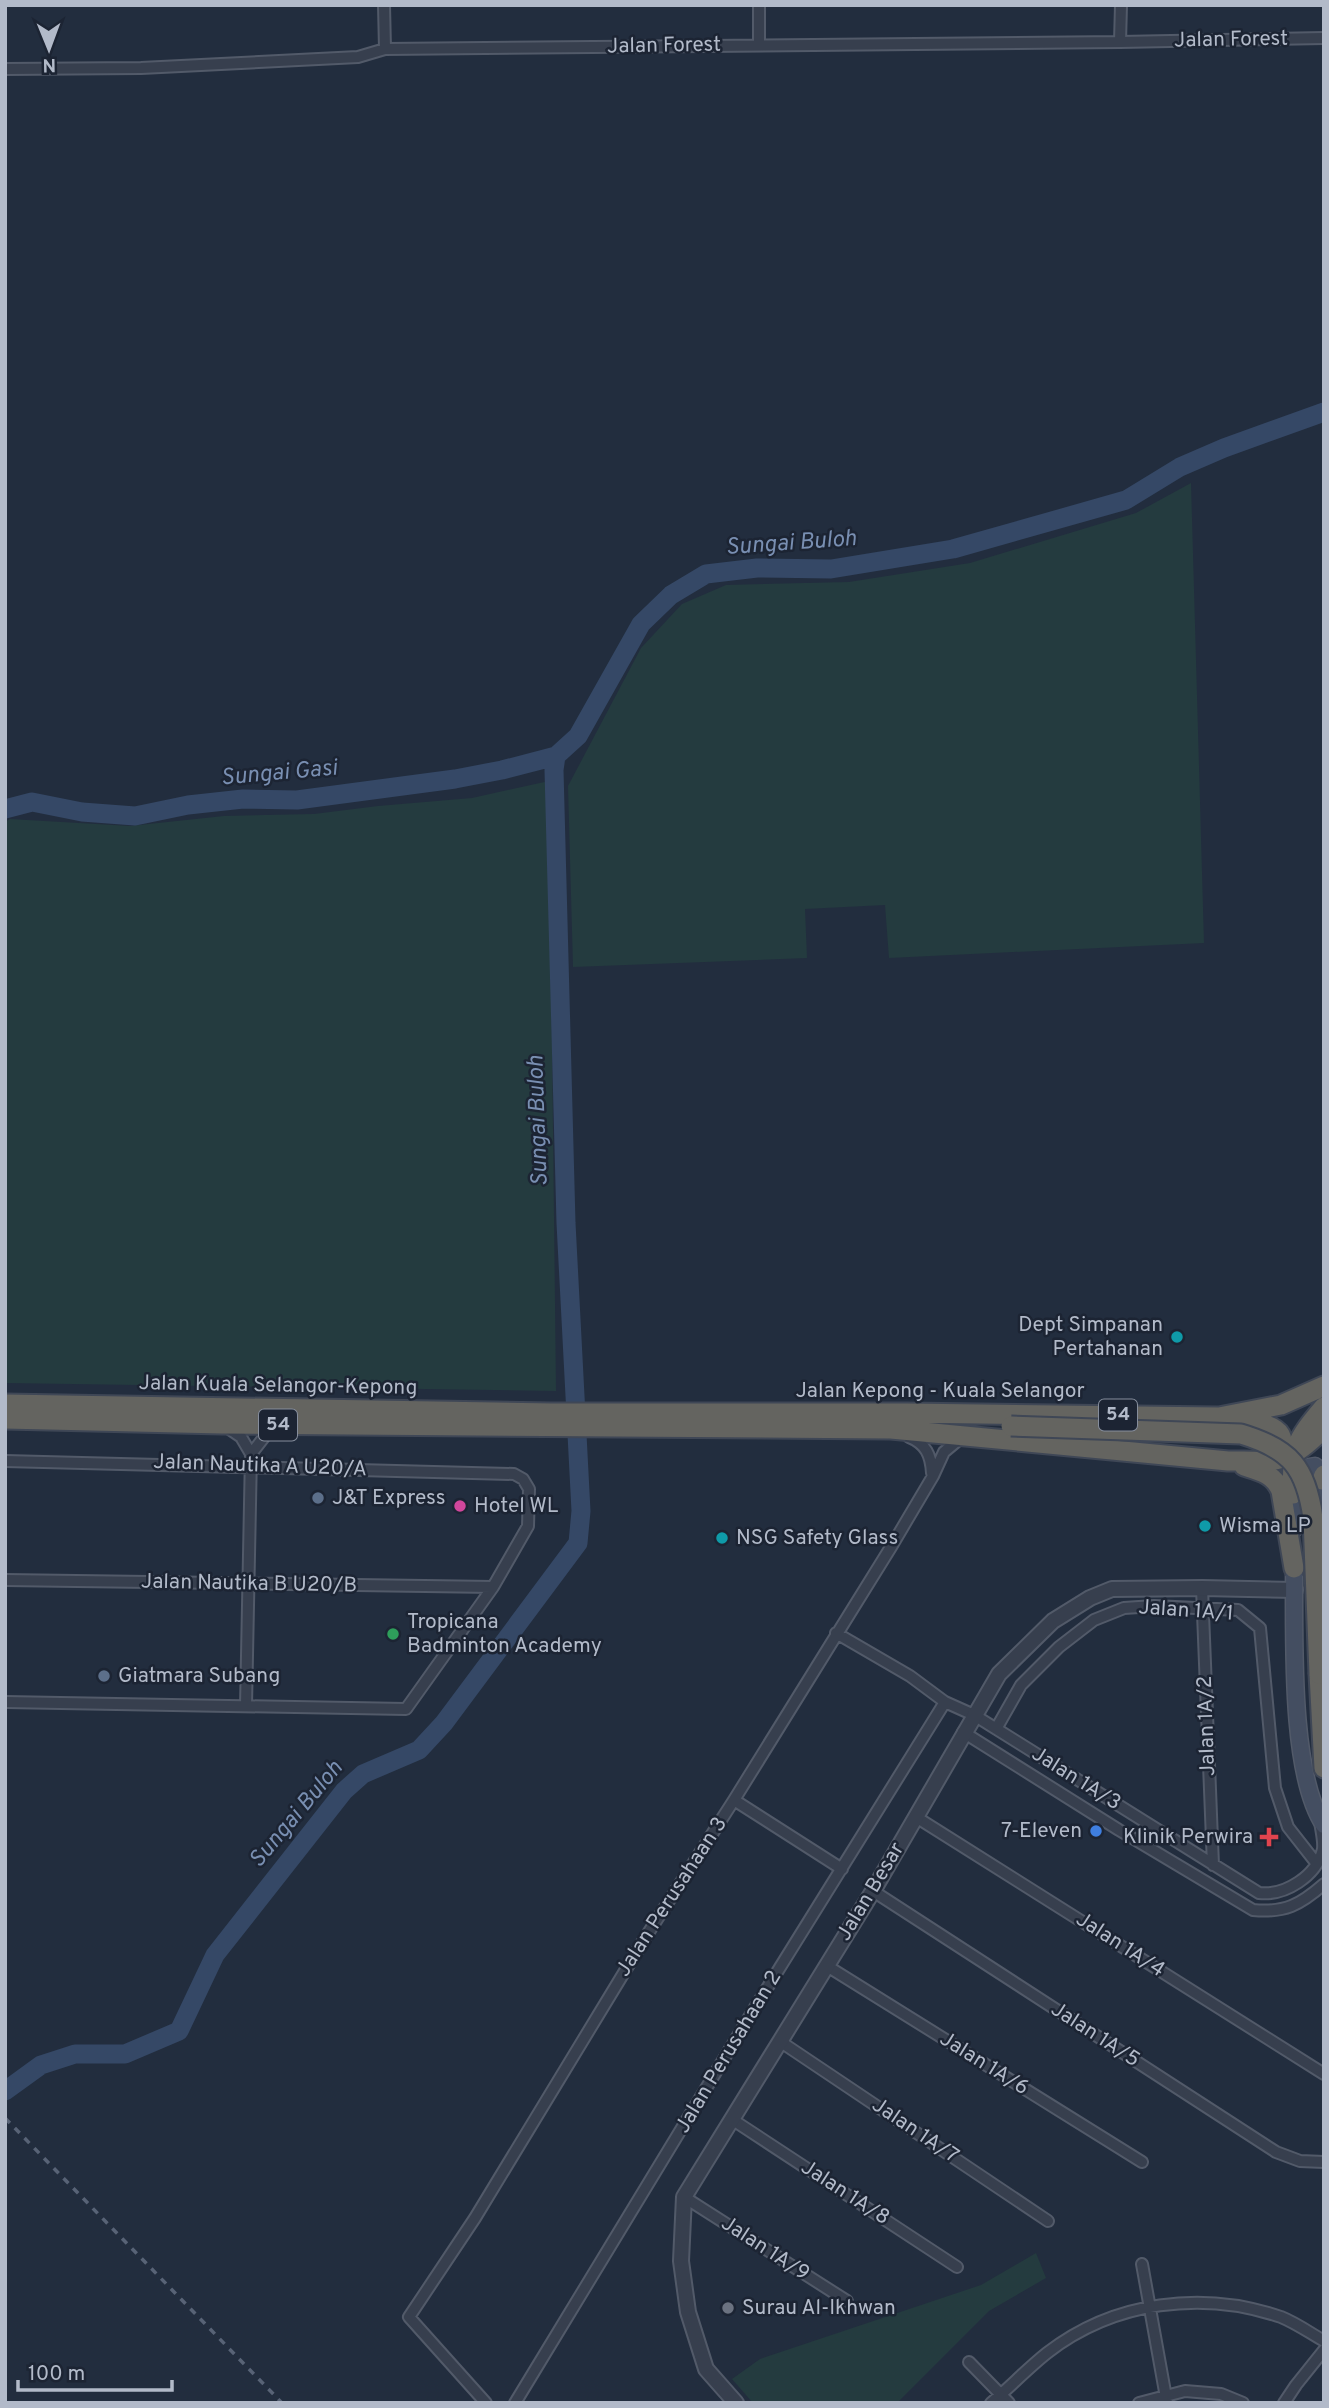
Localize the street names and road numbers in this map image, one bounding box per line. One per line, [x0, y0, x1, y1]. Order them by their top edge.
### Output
street label: Jalan Forest [1174, 26, 1288, 54]
street label: Jalan Forest [607, 32, 721, 60]
street label: Jalan Kuala Selangor-Kepong [138, 1370, 418, 1402]
street label: Jalan Kepong - Kuala Selangor [795, 1378, 1085, 1405]
road number: 54 [1099, 1400, 1137, 1430]
road number: 54 [259, 1410, 297, 1441]
street label: Jalan Nautika A U20/A [153, 1449, 367, 1483]
street label: Jalan Nautika B U20/B [141, 1569, 357, 1599]
street label: Jalan 1A/1 [1137, 1594, 1235, 1628]
street label: Jalan 1A/2 [1192, 1675, 1222, 1777]
street label: Jalan 1A/3 [1026, 1741, 1126, 1817]
street label: Jalan Perusahaan 3 [610, 1812, 734, 1982]
street label: Jalan Besar [831, 1838, 911, 1946]
street label: Jalan 1A/4 [1070, 1906, 1170, 1984]
street label: Jalan Perusahaan 2 [670, 1966, 788, 2138]
street label: Jalan 1A/5 [1045, 1996, 1145, 2074]
street label: Jalan 1A/6 [934, 2026, 1034, 2102]
street label: Jalan 1A/7 [866, 2092, 964, 2170]
street label: Jalan 1A/8 [795, 2154, 895, 2232]
street label: Jalan 1A/9 [716, 2210, 814, 2288]

